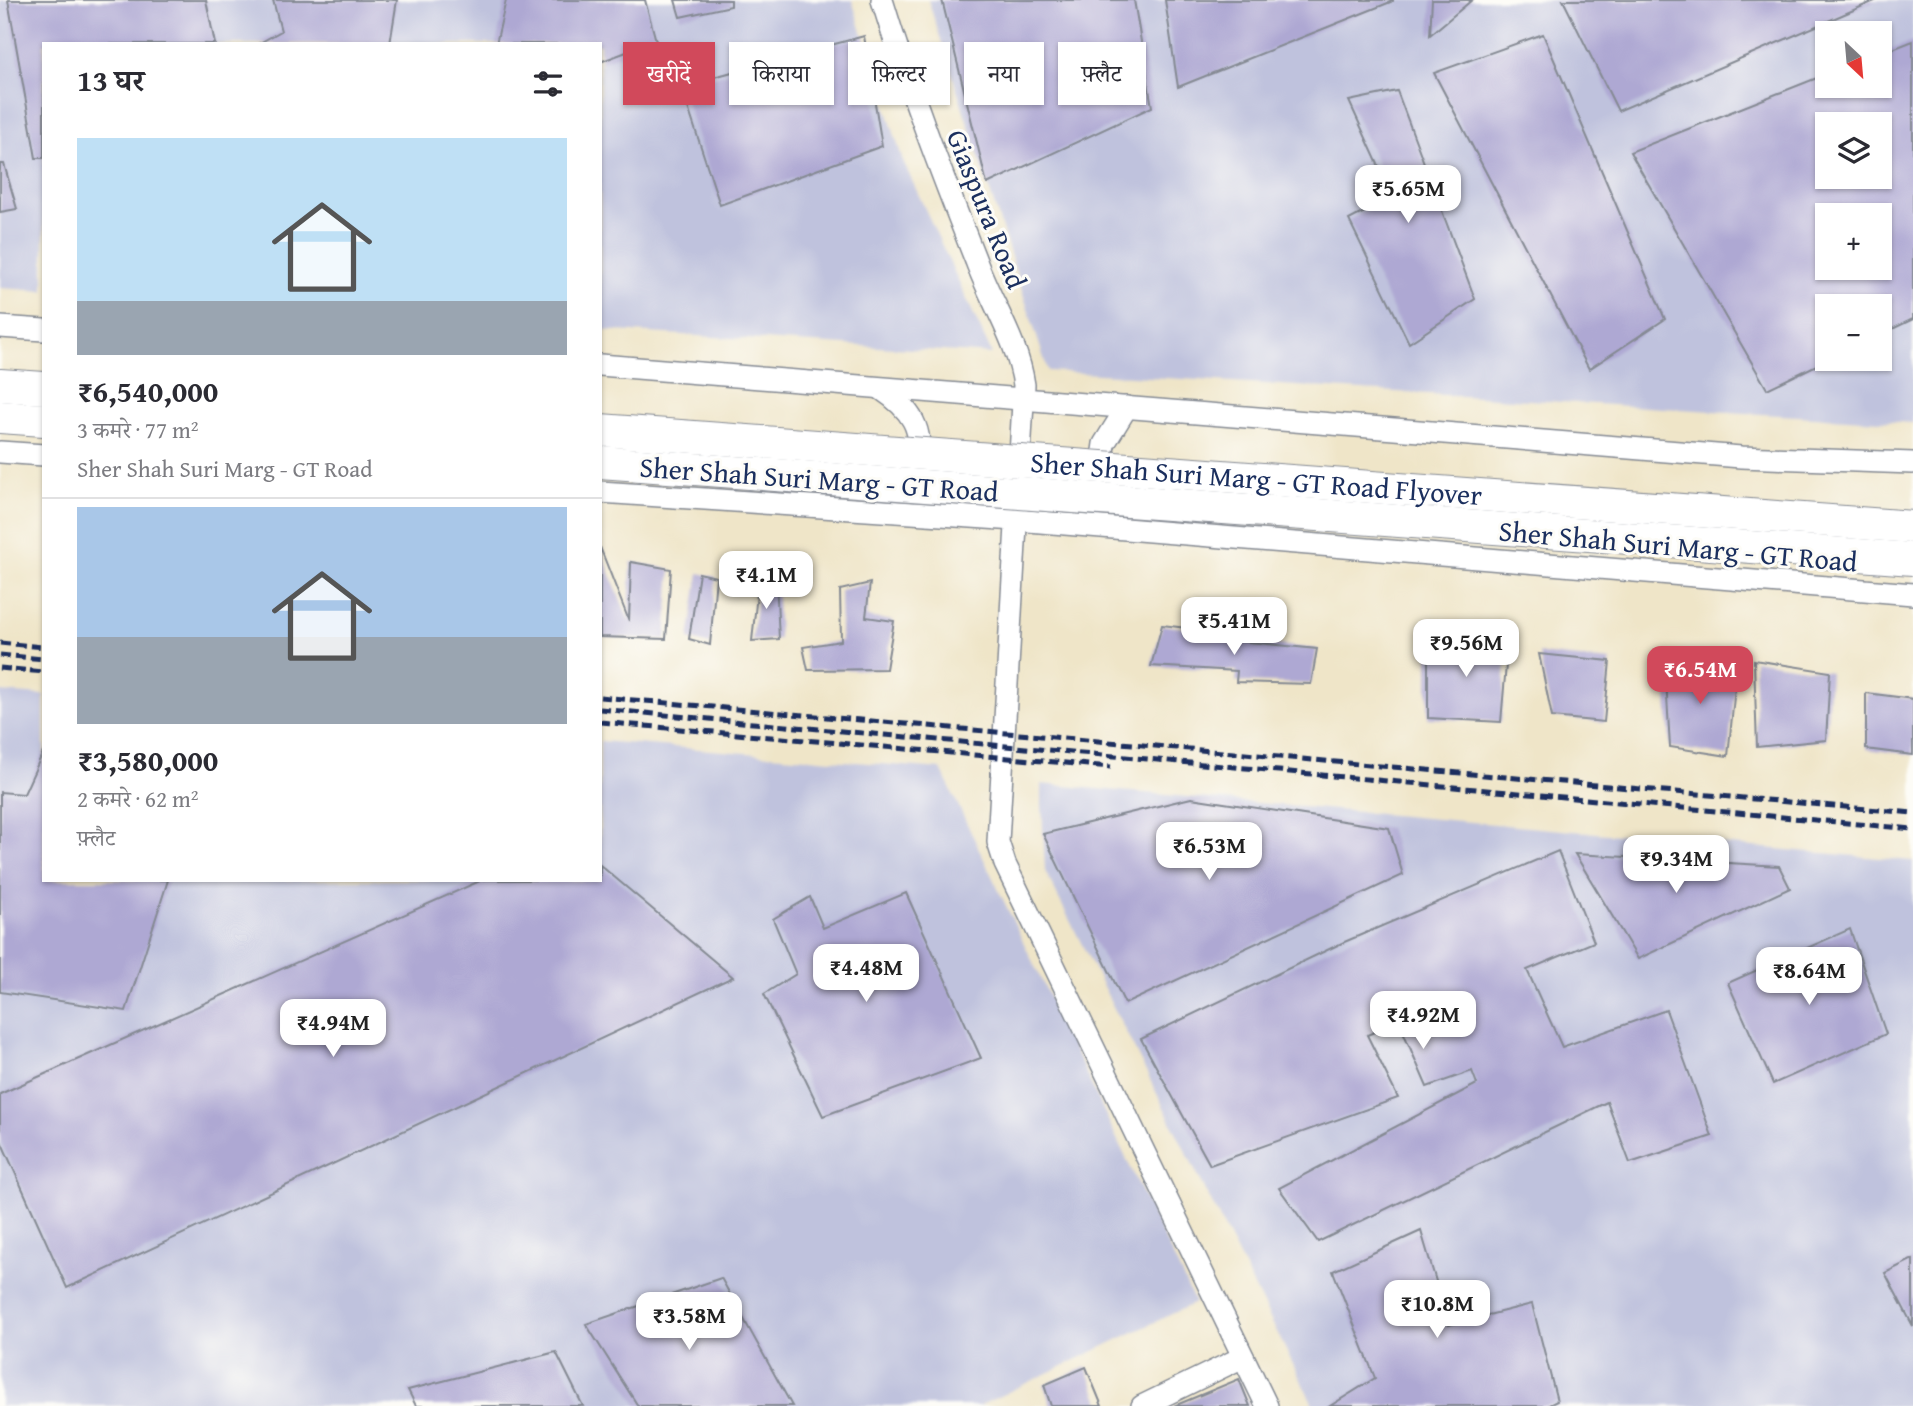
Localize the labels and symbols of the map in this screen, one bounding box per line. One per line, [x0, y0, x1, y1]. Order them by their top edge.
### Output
north arrow [1815, 21, 1892, 98]
street label: Giaspura Road [937, 123, 1038, 295]
pin: ₹5.65M [1351, 166, 1465, 225]
street label: Sher Shah Suri Marg - GT Road Flyover [1029, 441, 1484, 515]
street label: Sher Shah Suri Marg - GT Road [638, 446, 1000, 512]
street label: Sher Shah Suri Marg - GT Road [1497, 509, 1859, 582]
pin: ₹4.1M [717, 552, 815, 611]
pin: ₹5.41M [1177, 598, 1291, 657]
pin: ₹9.56M [1409, 620, 1523, 679]
pin: ₹6.54M [1643, 646, 1757, 706]
pin: ₹6.53M [1152, 822, 1266, 882]
pin: ₹9.34M [1619, 836, 1733, 895]
pin: ₹4.48M [809, 944, 923, 1004]
pin: ₹8.64M [1752, 948, 1866, 1007]
pin: ₹4.92M [1366, 992, 1480, 1051]
pin: ₹4.94M [276, 1000, 390, 1059]
pin: ₹10.8M [1380, 1280, 1494, 1340]
pin: ₹3.58M [632, 1292, 746, 1352]

